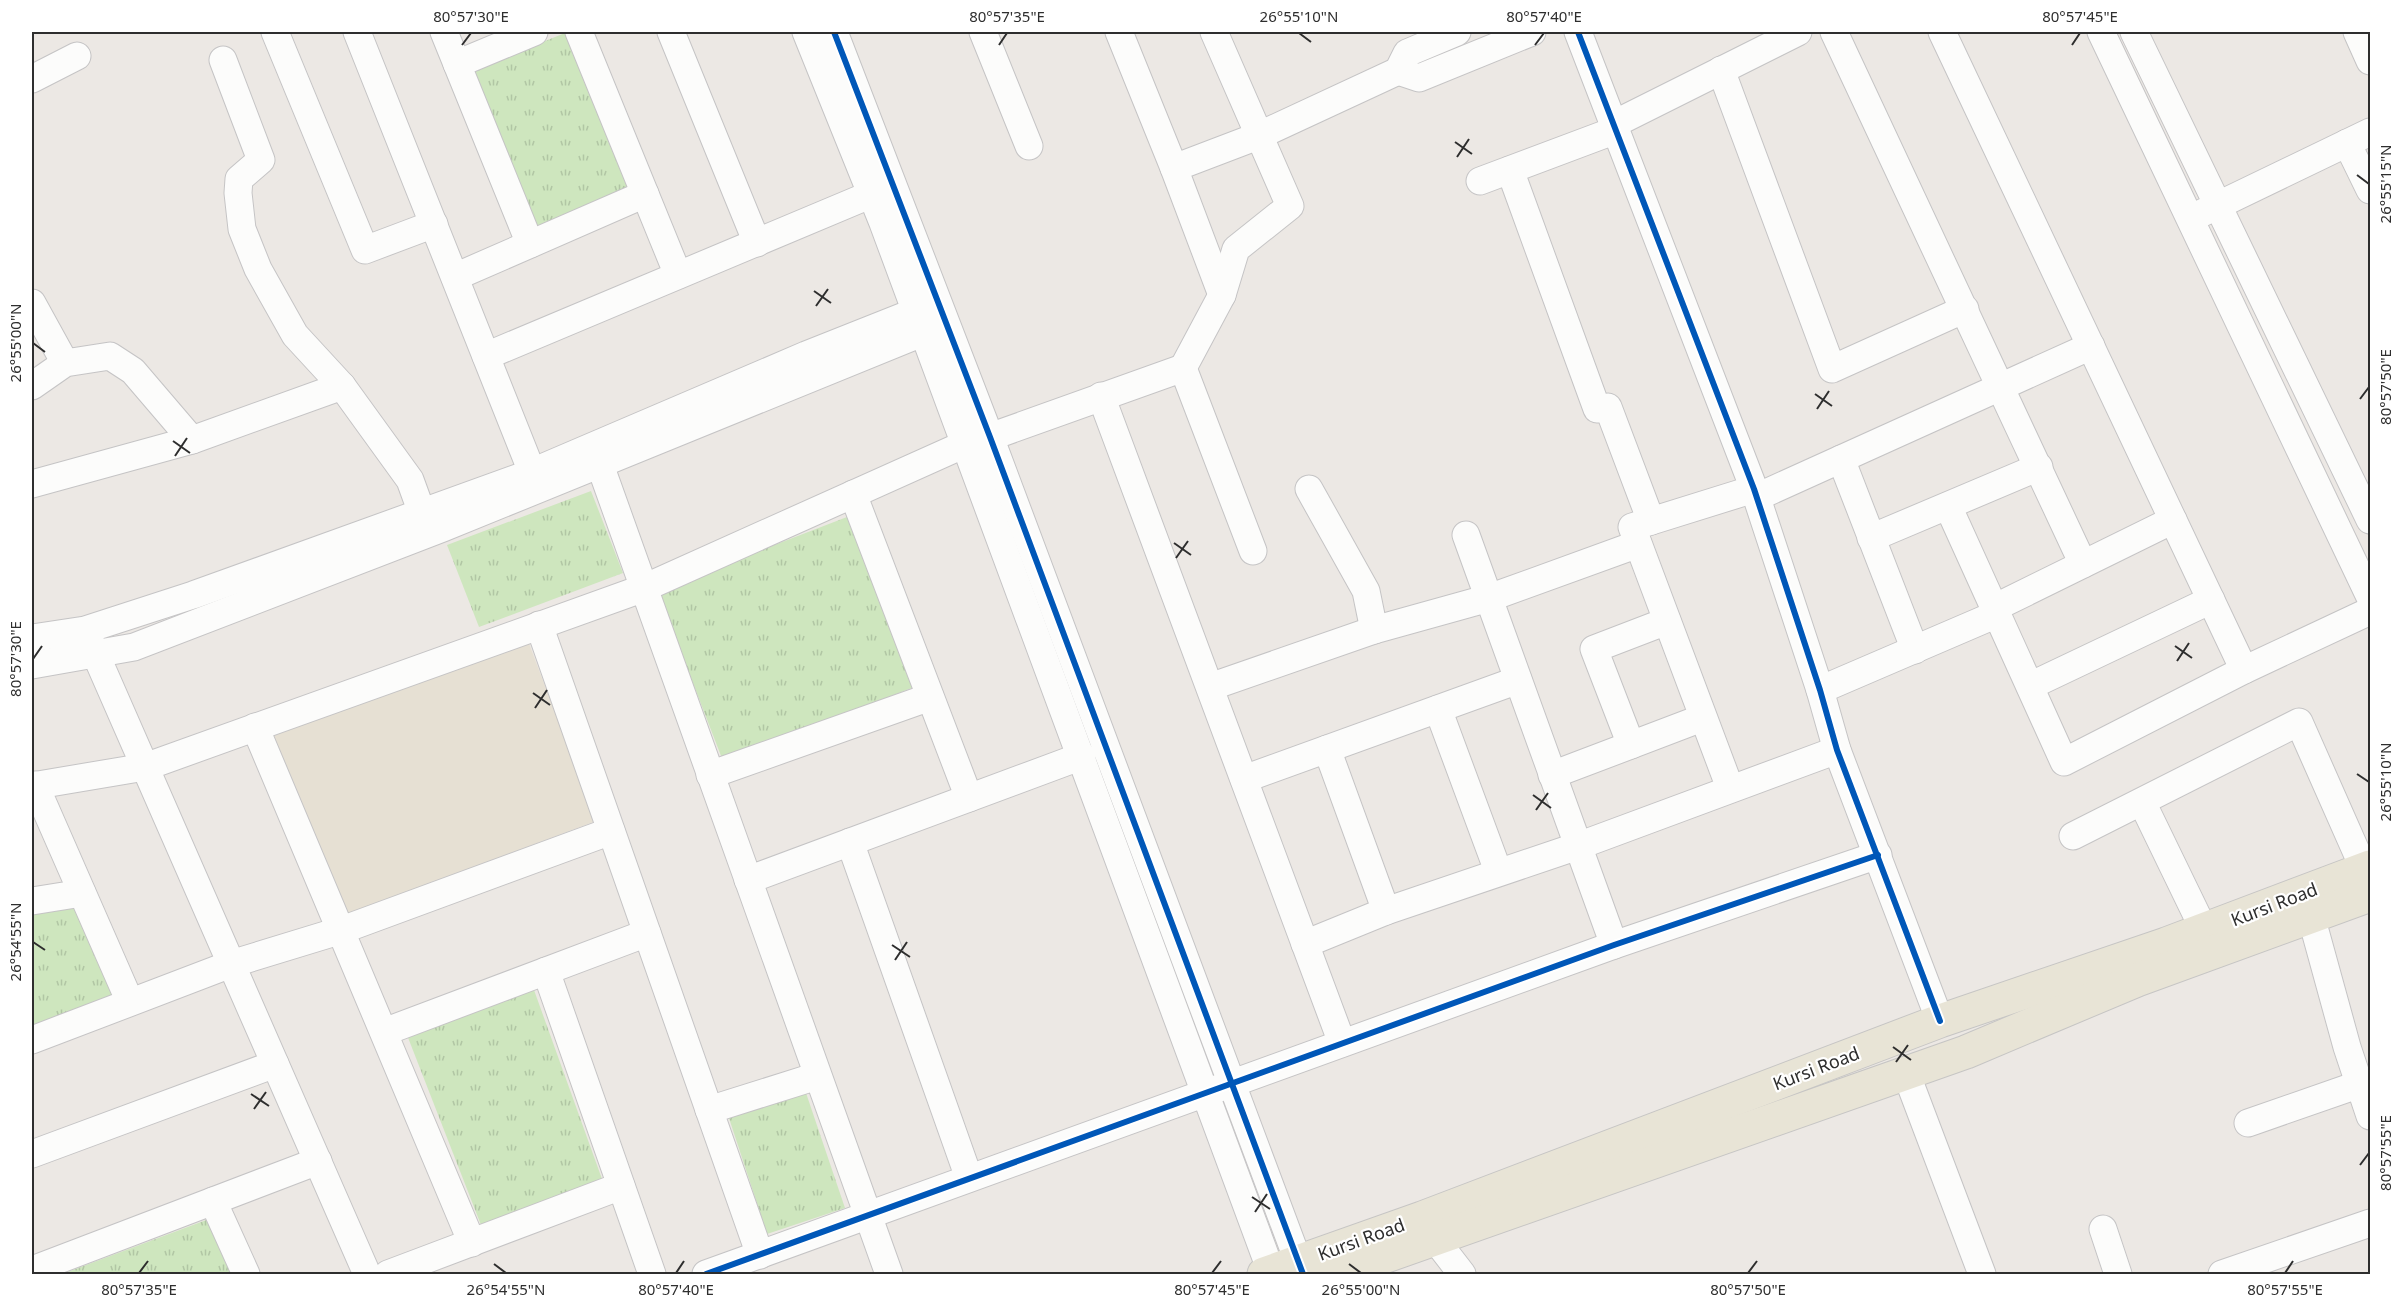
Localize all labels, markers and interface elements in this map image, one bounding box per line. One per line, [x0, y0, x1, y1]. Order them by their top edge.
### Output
text: 80°57'30"E [433, 6, 509, 26]
text: 80°57'35"E [969, 6, 1045, 26]
text: 26°55'10"N [1260, 6, 1338, 26]
text: 80°57'40"E [1506, 6, 1582, 26]
text: 80°57'45"E [2042, 6, 2118, 26]
text: 26°55'15"N [2375, 145, 2395, 223]
text: 26°55'00"N [5, 304, 25, 382]
text: 80°57'50"E [2375, 349, 2395, 425]
text: 80°57'30"E [5, 621, 25, 697]
text: 26°55'10"N [2375, 743, 2395, 821]
street label: Kursi Road [2227, 877, 2321, 931]
text: 26°54'55"N [5, 903, 25, 981]
street label: Kursi Road [1769, 1041, 1863, 1095]
text: 80°57'55"E [2375, 1115, 2395, 1191]
street label: Kursi Road [1314, 1212, 1408, 1266]
text: 80°57'35"E [101, 1279, 177, 1299]
text: 26°54'55"N [467, 1279, 545, 1299]
text: 80°57'40"E [638, 1279, 714, 1299]
text: 80°57'45"E [1174, 1279, 1250, 1299]
text: 26°55'00"N [1322, 1279, 1400, 1299]
text: 80°57'50"E [1710, 1279, 1786, 1299]
text: 80°57'55"E [2247, 1279, 2323, 1299]

